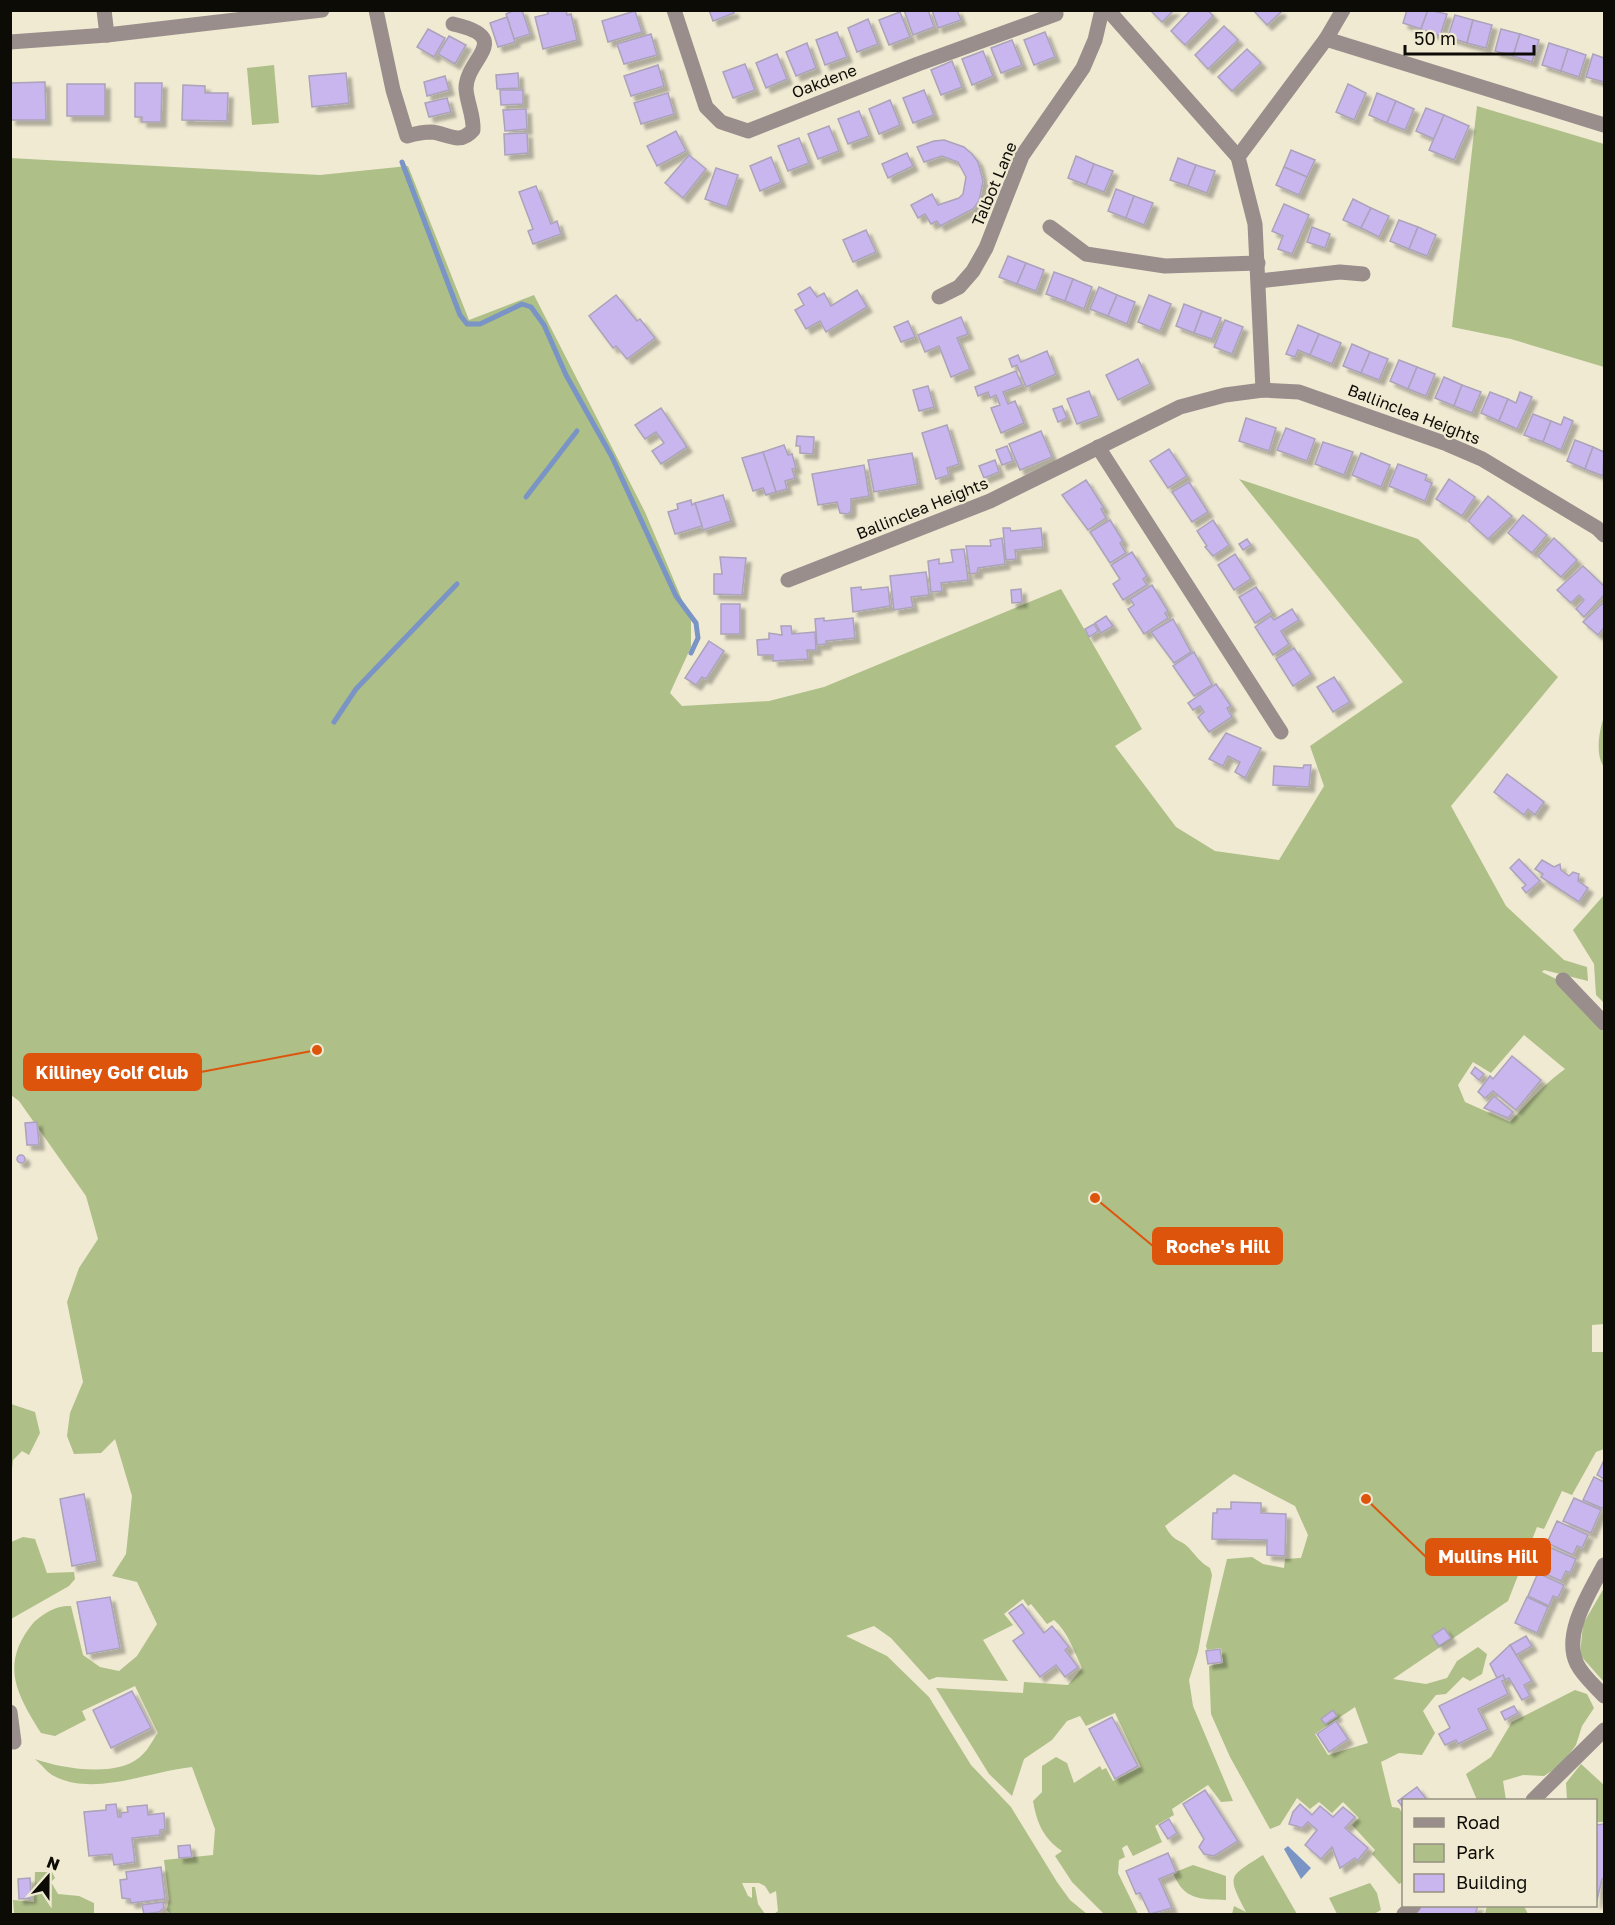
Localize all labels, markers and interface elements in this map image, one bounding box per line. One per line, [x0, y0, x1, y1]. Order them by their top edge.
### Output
scale bar [1405, 18, 1534, 56]
text: 50 m [1414, 27, 1456, 49]
street label: Oakdene [789, 60, 859, 102]
street label: Talbot Lane [967, 139, 1021, 229]
street label: Ballinclea Heights [1345, 380, 1483, 448]
street label: Ballinclea Heights [853, 472, 991, 544]
callout: Killiney Golf Club [24, 1054, 201, 1090]
text: Killiney Golf Club [36, 1061, 188, 1083]
callout: Roche's Hill [1153, 1228, 1282, 1264]
text: Roche's Hill [1166, 1235, 1270, 1257]
callout: Mullins Hill [1426, 1539, 1550, 1575]
text: Mullins Hill [1438, 1545, 1538, 1567]
legend [1402, 1799, 1597, 1907]
text: Road [1456, 1811, 1500, 1833]
text: Park [1456, 1841, 1495, 1863]
north arrow [18, 1847, 78, 1907]
text: N [44, 1851, 63, 1875]
text: Building [1456, 1871, 1527, 1893]

